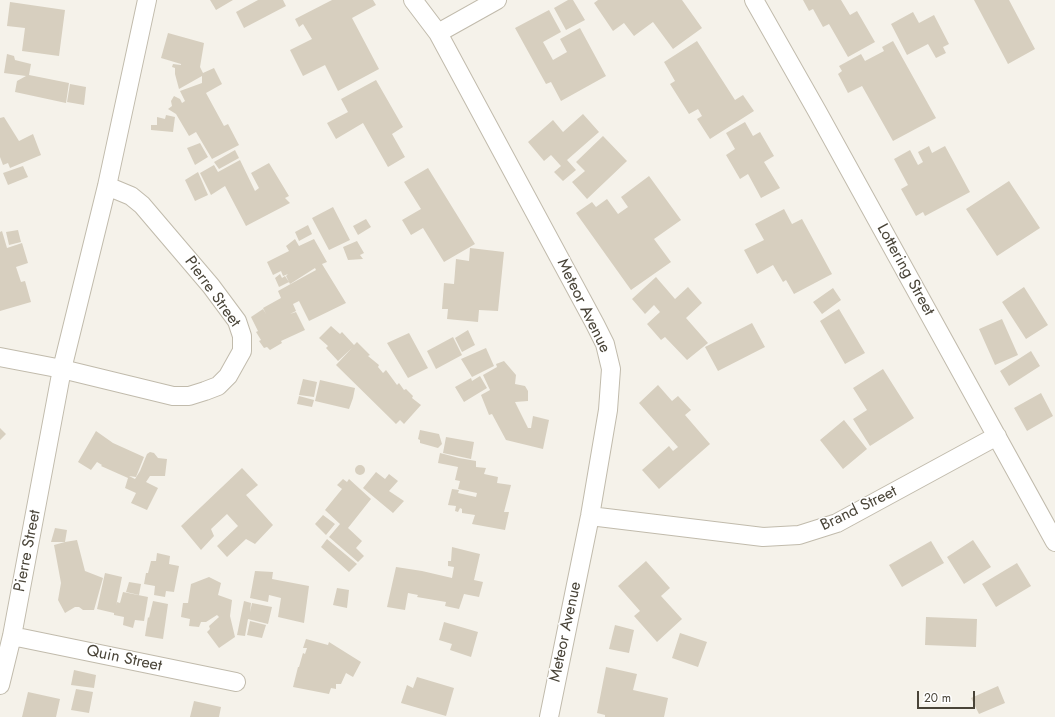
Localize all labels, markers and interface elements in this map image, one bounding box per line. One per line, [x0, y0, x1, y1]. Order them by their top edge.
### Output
street label: Lottering Street [872, 221, 938, 319]
street label: Pierre Street [180, 253, 244, 331]
street label: Meteor Avenue [552, 256, 614, 356]
street label: Brand Street [818, 482, 900, 536]
street label: Pierre Street [11, 508, 45, 594]
street label: Meteor Avenue [546, 580, 586, 684]
street label: Quin Street [85, 642, 163, 676]
scale bar [919, 683, 977, 709]
text: 20 m [924, 689, 951, 707]

